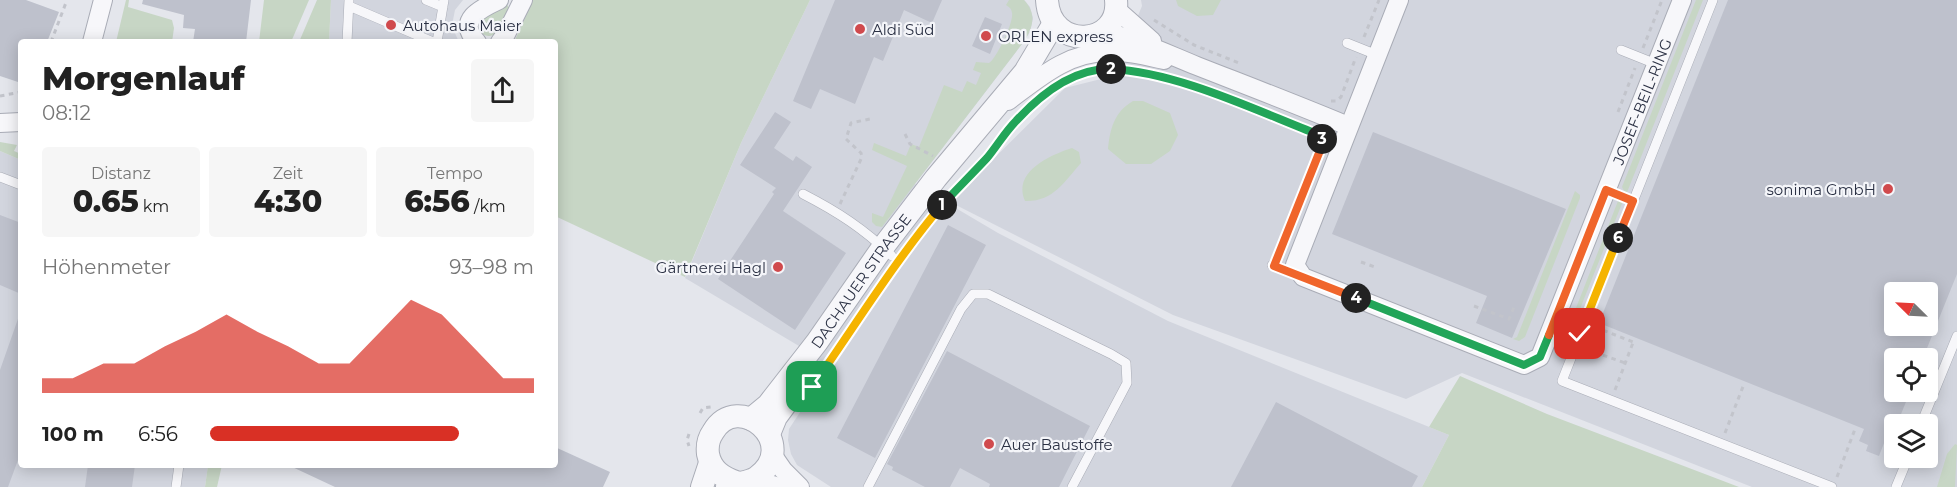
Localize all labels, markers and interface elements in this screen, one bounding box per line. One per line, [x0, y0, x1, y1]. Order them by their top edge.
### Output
place label: Autohaus Maier [403, 16, 522, 35]
marker: Autohaus Maier [384, 18, 398, 32]
place label: Aldi Süd [872, 20, 934, 39]
marker: Aldi Süd [853, 22, 867, 36]
place label: ORLEN express [998, 27, 1113, 46]
marker: ORLEN express [979, 29, 993, 43]
street label: JOSEF-BEIL-RING [1608, 36, 1675, 168]
pin: 2 [1096, 54, 1126, 84]
text: Morgenlauf [42, 58, 245, 98]
button: share [471, 59, 534, 122]
text: 2 [1106, 59, 1116, 78]
text: 08:12 [42, 101, 91, 125]
pin: 3 [1307, 124, 1337, 154]
text: 3 [1317, 129, 1327, 148]
text: Distanz [91, 164, 151, 183]
text: Zeit [273, 164, 303, 183]
text: Tempo [427, 164, 483, 183]
place label: sonima GmbH [1767, 180, 1876, 199]
marker: sonima GmbH [1881, 182, 1895, 196]
text: 0.65 [73, 183, 139, 220]
text: 4:30 [254, 183, 322, 220]
text: 6:56 [404, 183, 470, 220]
pin: 1 [927, 190, 957, 220]
text: 1 [939, 195, 945, 214]
text: km [139, 197, 169, 216]
text: /km [470, 197, 506, 216]
street label: DACHAUER STRASSE [806, 210, 915, 352]
pin: 6 [1603, 223, 1633, 253]
text: 6 [1613, 228, 1623, 247]
text: Höhenmeter [42, 255, 171, 279]
text: 93–98 m [449, 255, 534, 279]
place label: Gärtnerei Hagl [656, 258, 766, 277]
marker: Gärtnerei Hagl [771, 260, 785, 274]
north arrow [1884, 282, 1938, 336]
map controls [1884, 282, 1938, 468]
pin: 4 [1341, 283, 1371, 313]
text: 4 [1350, 288, 1362, 307]
pin [1554, 308, 1605, 359]
icon: check [1563, 317, 1596, 350]
button: locate [1884, 348, 1938, 402]
pin [786, 361, 837, 412]
icon: arrive [795, 370, 828, 403]
button: layers [1884, 414, 1938, 468]
text: 100 m [42, 422, 104, 446]
text: 6:56 [138, 422, 178, 446]
place label: Auer Baustoffe [1001, 435, 1113, 454]
marker: Auer Baustoffe [982, 437, 996, 451]

